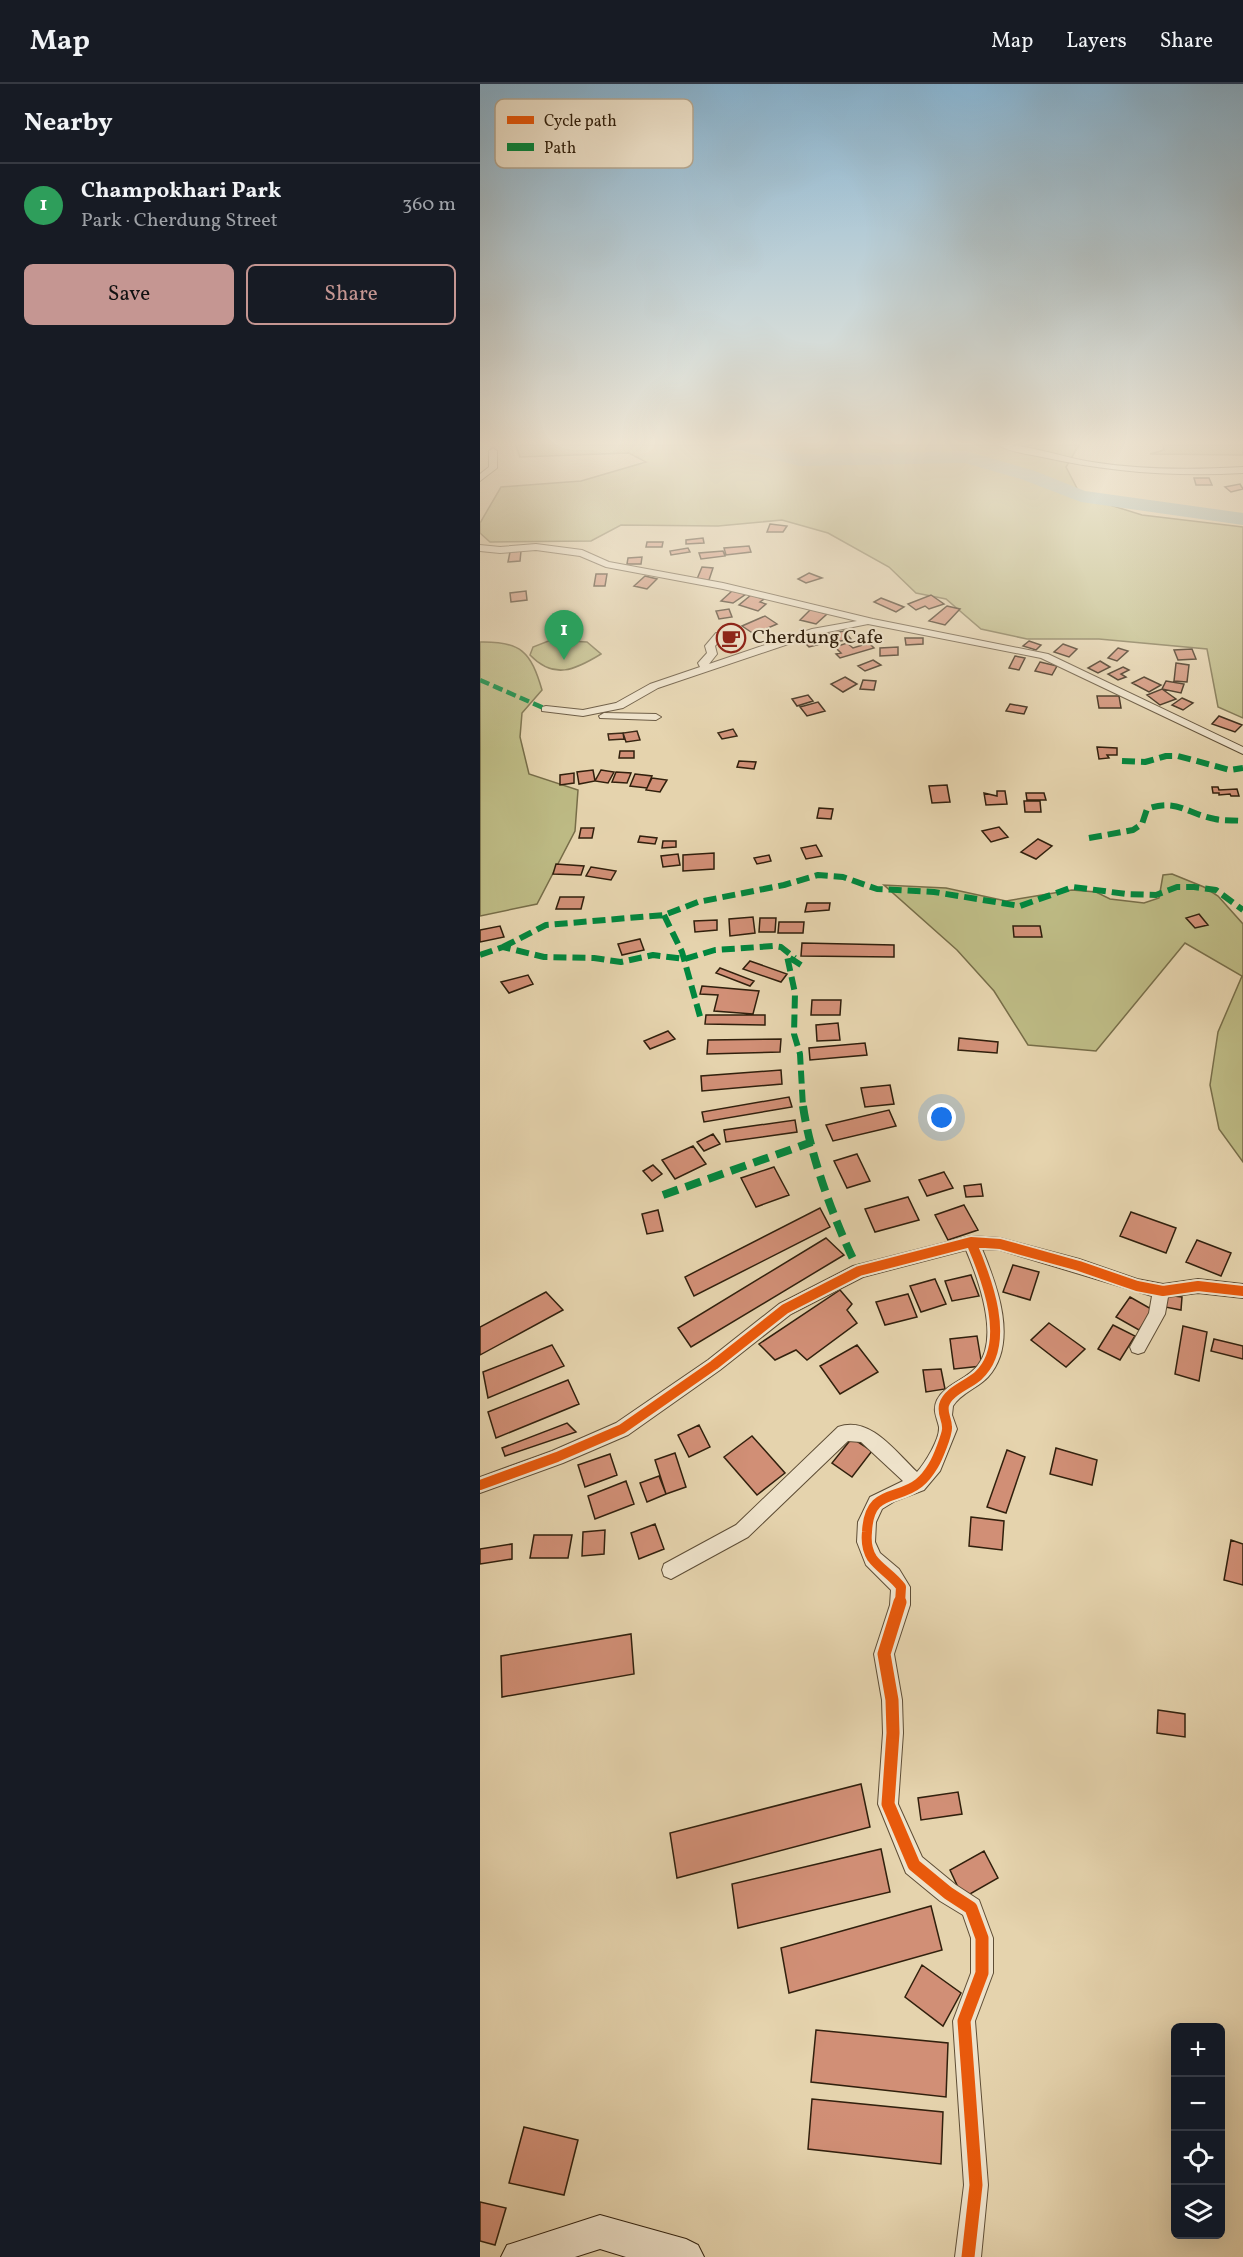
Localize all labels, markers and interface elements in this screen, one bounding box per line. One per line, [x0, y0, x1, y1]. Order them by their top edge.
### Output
text: Map [30, 22, 90, 61]
text: Map [991, 27, 1033, 56]
text: Layers [1066, 27, 1127, 56]
text: Share [1160, 27, 1213, 56]
legend [495, 99, 693, 168]
text: Nearby [24, 105, 113, 141]
text: Cycle path [544, 111, 617, 133]
text: Path [544, 138, 576, 160]
text: Champokhari Park [81, 176, 281, 207]
text: 1 [39, 191, 48, 219]
text: 360 m [402, 191, 456, 219]
text: Park · Cherdung Street [81, 207, 278, 235]
button: Save [24, 264, 234, 325]
button: Share [246, 264, 456, 325]
pin: 1 [544, 610, 584, 660]
cafe icon: Cherdung Cafe [715, 622, 747, 654]
place label: Cherdung Cafe [752, 624, 883, 652]
your location [927, 1103, 956, 1132]
map controls [1171, 2023, 1225, 2239]
button: + [1171, 2023, 1225, 2077]
button: − [1171, 2077, 1225, 2131]
button: locate [1171, 2131, 1225, 2185]
button: layers [1171, 2185, 1225, 2239]

